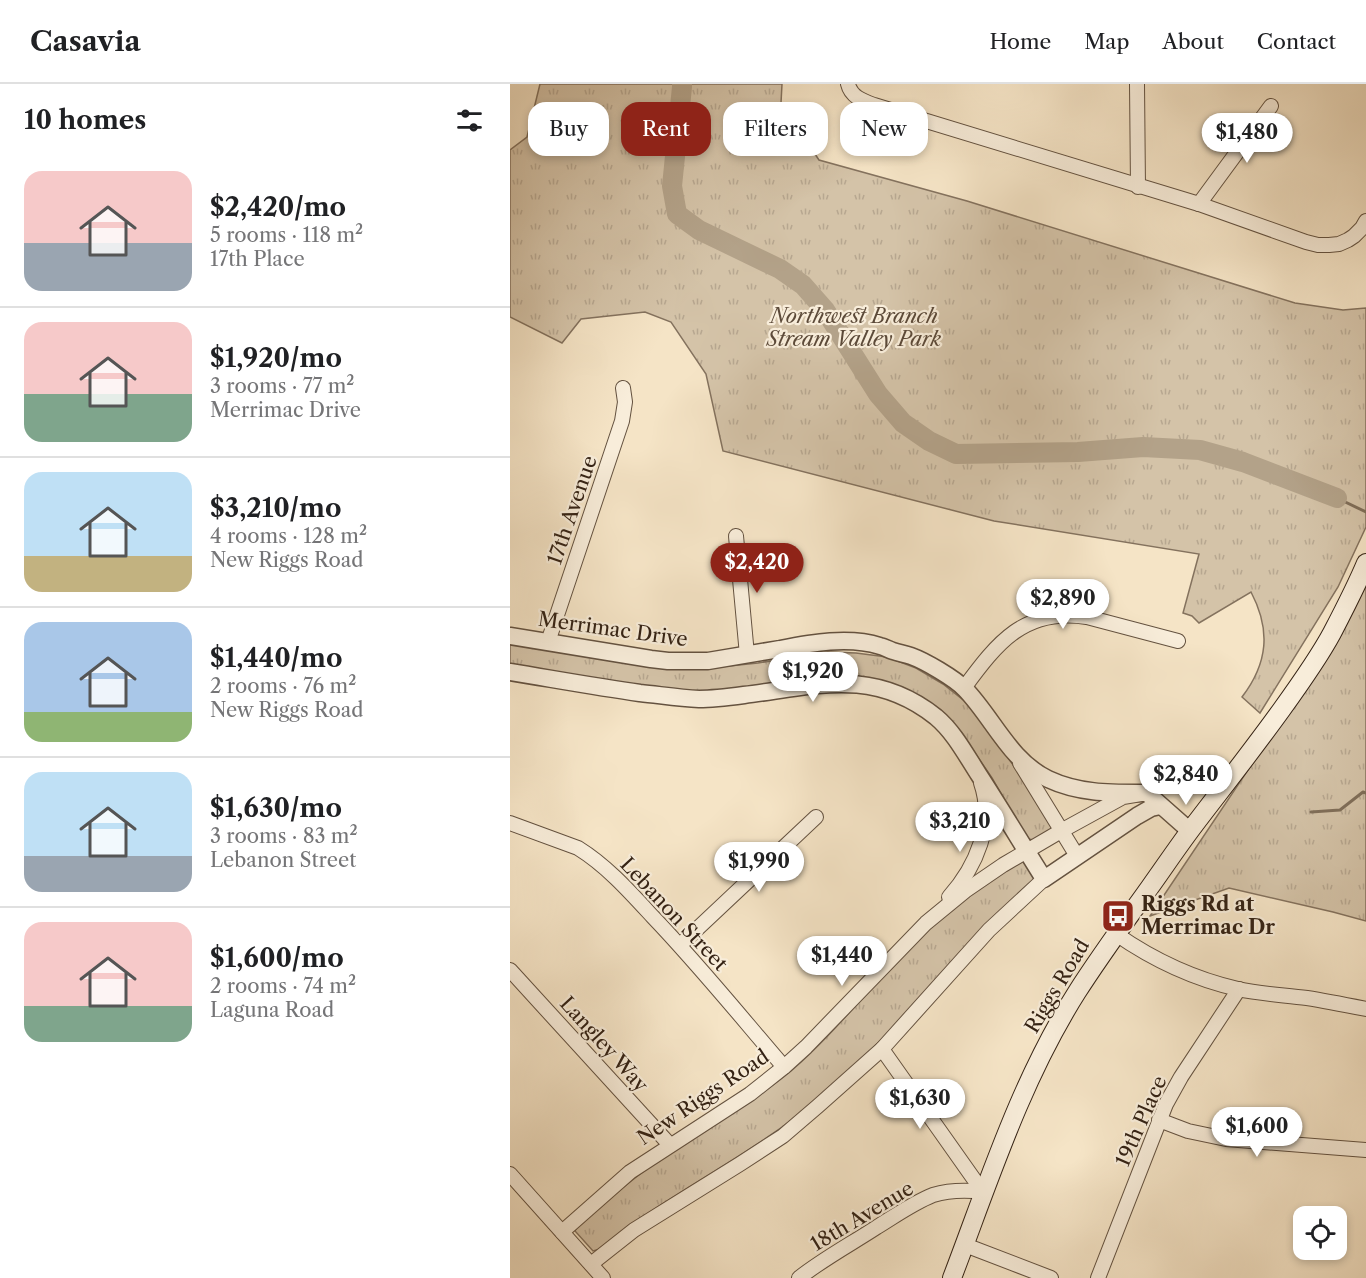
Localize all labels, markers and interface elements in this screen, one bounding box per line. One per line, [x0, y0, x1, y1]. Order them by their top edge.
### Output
text: Casavia [30, 24, 141, 58]
text: Home [990, 29, 1051, 54]
text: Map [1084, 29, 1129, 54]
text: About [1162, 29, 1224, 54]
text: Contact [1257, 29, 1336, 54]
chip: Buy [528, 102, 609, 156]
chip: Rent [621, 102, 711, 156]
chip: Filters [723, 102, 828, 156]
chip: New [840, 102, 928, 156]
text: 10 homes [24, 104, 146, 136]
icon: filters [453, 104, 486, 137]
pin: $1,480 [1198, 113, 1296, 164]
text: $1,480 [1216, 120, 1278, 144]
text: $2,420/mo [210, 191, 346, 223]
icon: home [72, 195, 144, 267]
text: 5 rooms · 118 m² [210, 223, 363, 247]
text: 17th Place [210, 247, 305, 271]
park label: Northwest Branch Stream Valley Park [766, 304, 942, 351]
text: $1,920/mo [210, 342, 342, 374]
icon: home [72, 346, 144, 418]
text: 3 rooms · 77 m² [210, 374, 354, 398]
text: Merrimac Drive [210, 398, 361, 422]
street label: 17th Avenue [542, 452, 602, 568]
text: $3,210/mo [210, 492, 341, 524]
icon: home [72, 496, 144, 568]
text: 4 rooms · 128 m² [210, 524, 367, 548]
pin: $2,420 [708, 543, 806, 594]
text: New Riggs Road [210, 548, 363, 572]
text: $2,420 [725, 550, 789, 574]
pin: $2,890 [1014, 579, 1112, 630]
text: $2,890 [1030, 586, 1096, 610]
street label: Merrimac Drive [537, 607, 689, 651]
text: $1,440/mo [210, 642, 342, 674]
icon: home [72, 646, 144, 718]
pin: $1,920 [764, 652, 862, 703]
text: $1,920 [782, 659, 844, 683]
text: 2 rooms · 76 m² [210, 674, 356, 698]
text: New Riggs Road [210, 698, 363, 722]
pin: $2,840 [1137, 755, 1235, 806]
text: $2,840 [1153, 762, 1219, 786]
text: $1,630/mo [210, 792, 342, 824]
icon: home [72, 796, 144, 868]
pin: $3,210 [911, 802, 1009, 853]
text: $3,210 [929, 809, 991, 833]
text: 3 rooms · 83 m² [210, 824, 358, 848]
pin: $1,990 [710, 842, 808, 893]
text: Lebanon Street [210, 848, 356, 872]
text: $1,990 [728, 849, 790, 873]
street label: Lebanon Street [615, 852, 733, 976]
place label: Riggs Rd at Merrimac Dr [1141, 892, 1275, 939]
bus stop icon: Riggs Rd at Merrimac Dr [1100, 898, 1136, 934]
street label: Riggs Road [1020, 935, 1094, 1037]
pin: $1,440 [793, 936, 891, 987]
text: $1,600/mo [210, 942, 344, 974]
text: $1,440 [811, 943, 873, 967]
icon: home [72, 946, 144, 1018]
text: 2 rooms · 74 m² [210, 974, 356, 998]
street label: Langley Way [555, 991, 654, 1097]
text: Laguna Road [210, 998, 334, 1022]
street label: New Riggs Road [633, 1044, 773, 1150]
street label: 19th Place [1110, 1072, 1172, 1170]
pin: $1,630 [871, 1079, 969, 1130]
text: $1,630 [889, 1086, 951, 1110]
pin: $1,600 [1208, 1107, 1306, 1158]
text: $1,600 [1225, 1114, 1289, 1138]
street label: 18th Avenue [806, 1176, 918, 1256]
map controls [1293, 1206, 1347, 1260]
button: locate [1293, 1206, 1347, 1260]

